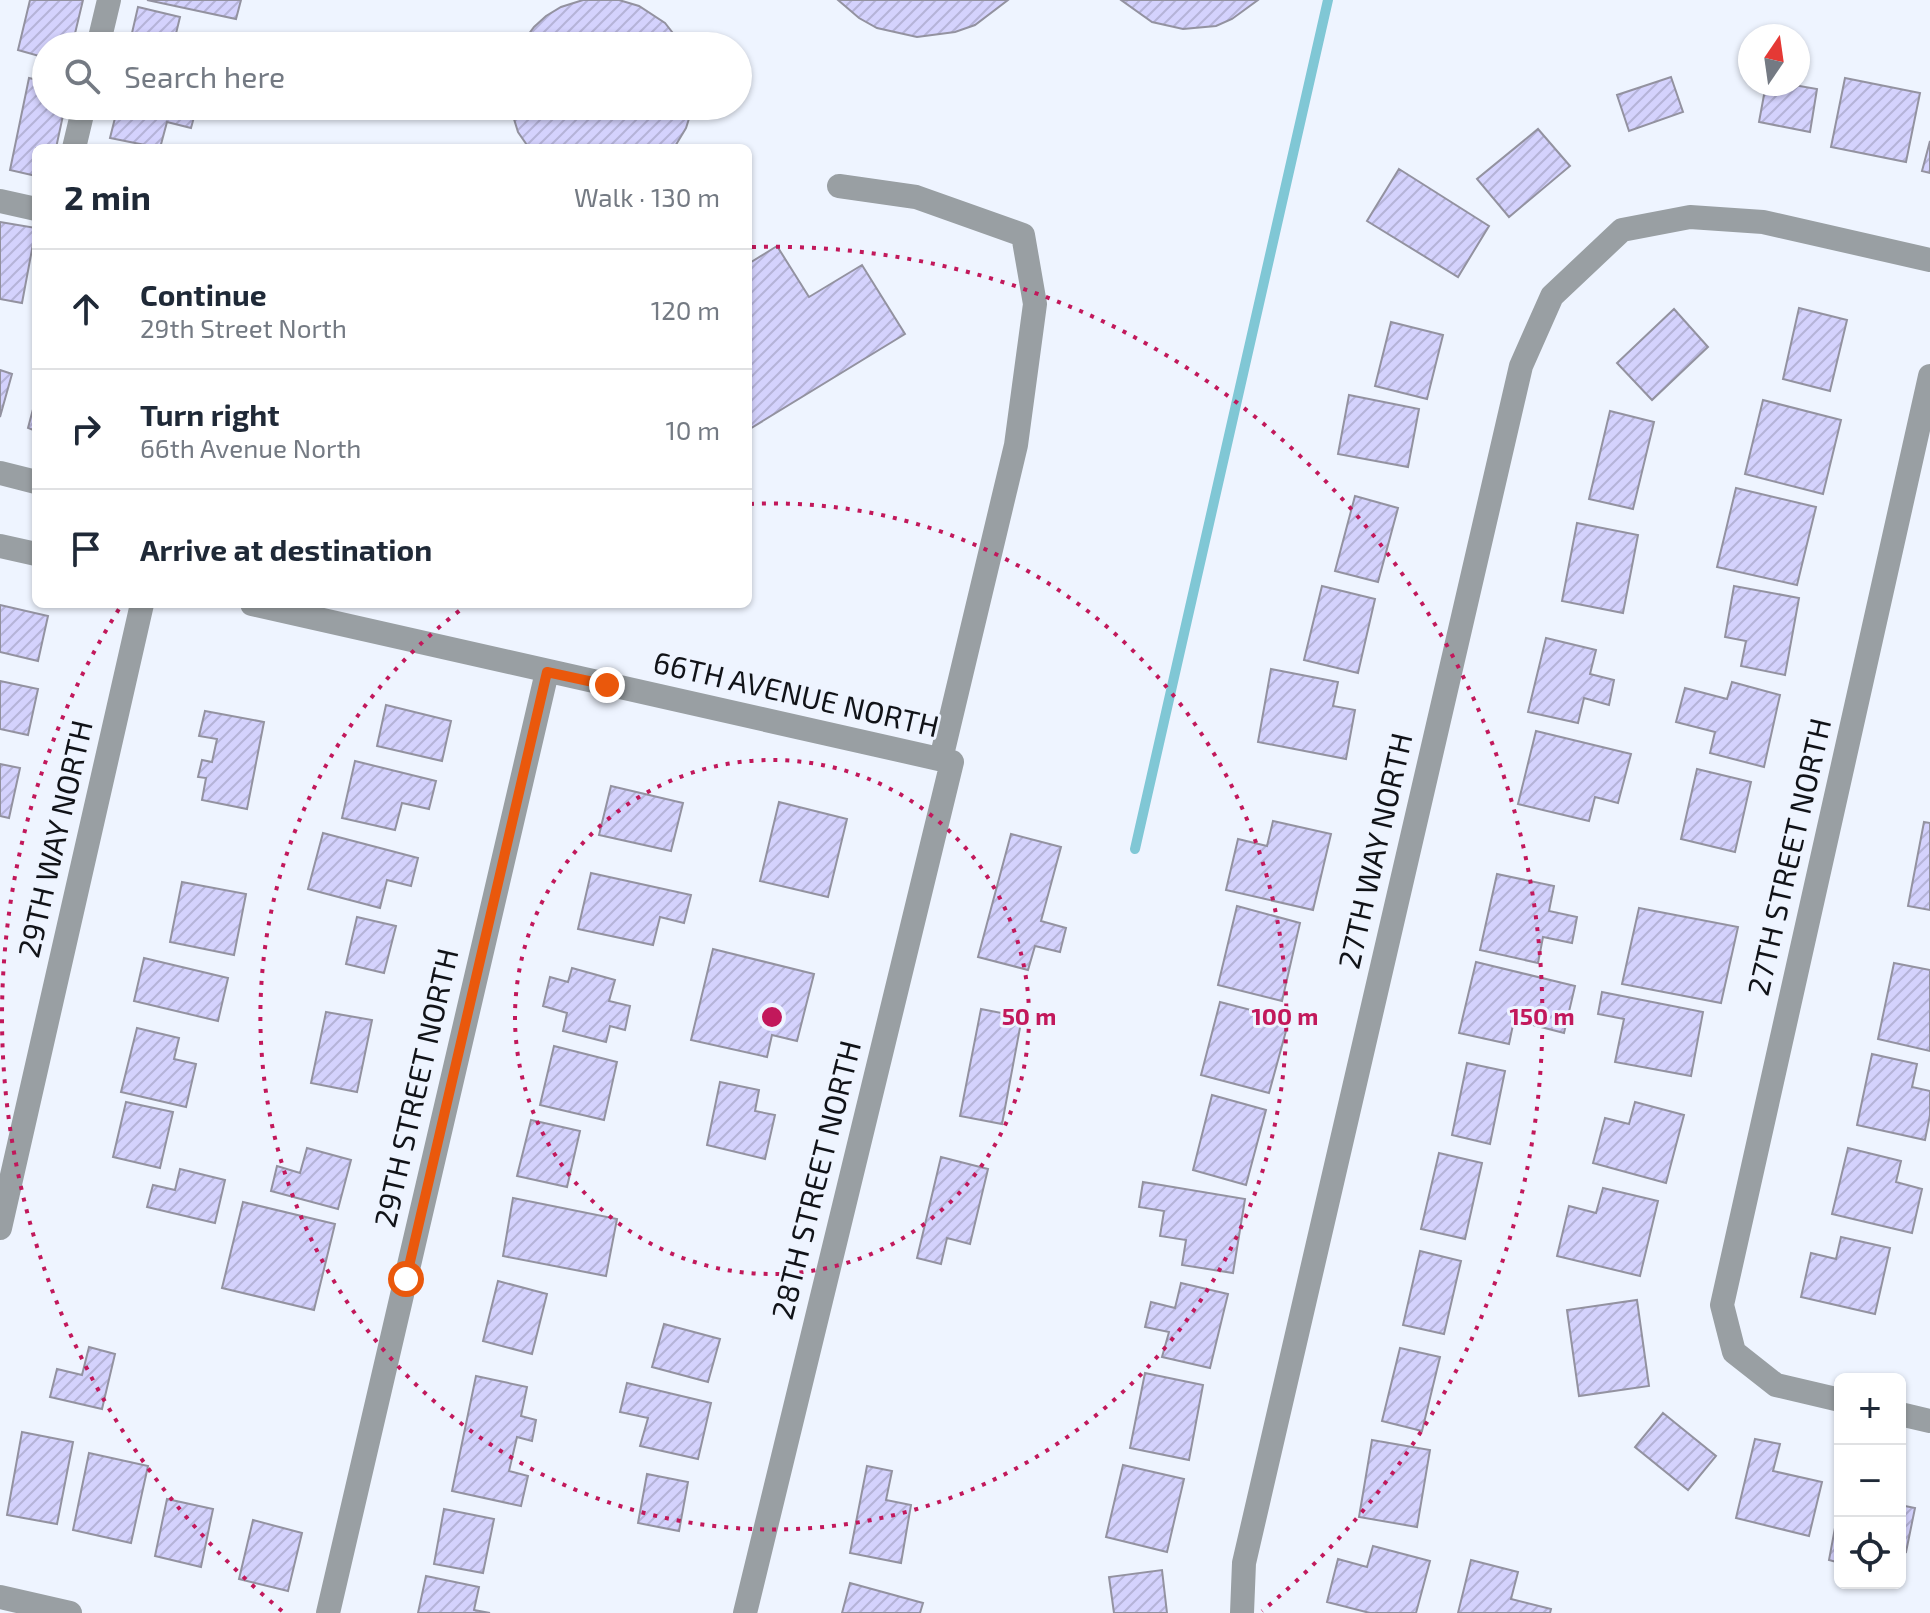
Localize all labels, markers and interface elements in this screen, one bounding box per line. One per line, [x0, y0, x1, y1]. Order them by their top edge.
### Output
north arrow [1738, 24, 1810, 96]
search box [32, 32, 752, 120]
icon: search [60, 54, 104, 98]
text: Search here [124, 58, 285, 94]
text: 2 min [64, 176, 151, 217]
text: Walk · 130 m [574, 181, 720, 212]
text: Continue [140, 276, 267, 312]
icon: ahead [64, 287, 108, 331]
text: 120 m [651, 294, 720, 325]
text: 29th Street North [140, 312, 347, 343]
text: Turn right [140, 396, 280, 432]
icon: right [64, 407, 108, 451]
text: 10 m [665, 414, 720, 445]
text: 66th Avenue North [140, 432, 361, 463]
icon: arrive [64, 527, 108, 571]
text: Arrive at destination [140, 531, 432, 567]
street label: 66TH AVENUE NORTH [650, 643, 943, 743]
route end [589, 667, 625, 703]
street label: 27TH STREET NORTH [1739, 715, 1837, 999]
street label: 29TH WAY NORTH [9, 716, 99, 961]
street label: 27TH WAY NORTH [1329, 729, 1419, 972]
street label: 29TH STREET NORTH [365, 945, 465, 1230]
text: 50 m [1002, 1001, 1056, 1030]
text: 100 m [1252, 1001, 1318, 1030]
text: 150 m [1509, 1001, 1575, 1030]
centre of rings [758, 1003, 786, 1031]
street label: 28TH STREET NORTH [763, 1036, 867, 1323]
route start [388, 1261, 424, 1297]
map controls [1834, 1373, 1906, 1589]
button: + [1834, 1373, 1906, 1445]
button: − [1834, 1445, 1906, 1517]
button: locate [1834, 1517, 1906, 1589]

